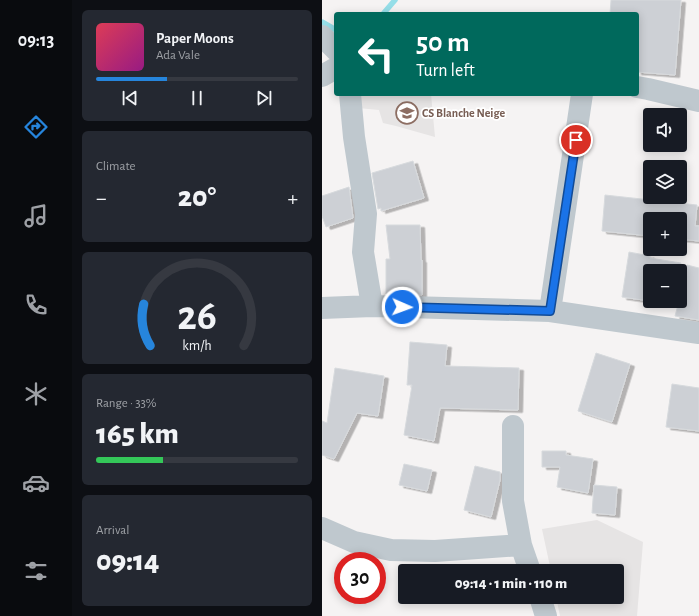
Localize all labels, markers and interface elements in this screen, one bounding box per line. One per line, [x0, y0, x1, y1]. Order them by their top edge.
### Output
icon: left [350, 28, 402, 80]
text: 50 m [416, 29, 470, 57]
text: Paper Moons [156, 31, 234, 46]
text: 09:13 [18, 32, 54, 50]
text: Ada Vale [156, 49, 200, 62]
text: Turn left [416, 62, 475, 80]
icon: previous [119, 87, 141, 109]
icon: pause [186, 87, 208, 109]
icon: next [253, 87, 275, 109]
school or university icon: CS Blanche Neige [394, 100, 420, 126]
place label: CS Blanche Neige [422, 107, 505, 119]
map controls [643, 108, 687, 308]
button: sound [643, 108, 687, 152]
icon: directions [22, 113, 50, 141]
pin [559, 123, 593, 157]
icon: arrive [565, 129, 587, 151]
text: Climate [96, 160, 135, 173]
button: layers [643, 160, 687, 204]
text: 20° [178, 182, 216, 212]
text: − [96, 187, 107, 209]
text: + [287, 187, 298, 209]
icon: music [22, 202, 50, 230]
button: + [643, 212, 687, 256]
button: − [643, 264, 687, 308]
position arrow [381, 286, 423, 328]
icon: phone [22, 291, 50, 319]
text: 26 [177, 296, 217, 337]
text: km/h [182, 339, 212, 353]
icon: climate [22, 380, 50, 408]
text: Range · 33% [96, 397, 157, 410]
text: 165 km [96, 419, 179, 449]
icon: car [22, 469, 50, 497]
text: Arrival [96, 524, 129, 537]
text: 09:14 [96, 546, 160, 576]
speed limit sign: 30 [334, 552, 386, 604]
icon: filters [22, 557, 50, 585]
text: 09:14 · 1 min · 110 m [455, 576, 567, 591]

